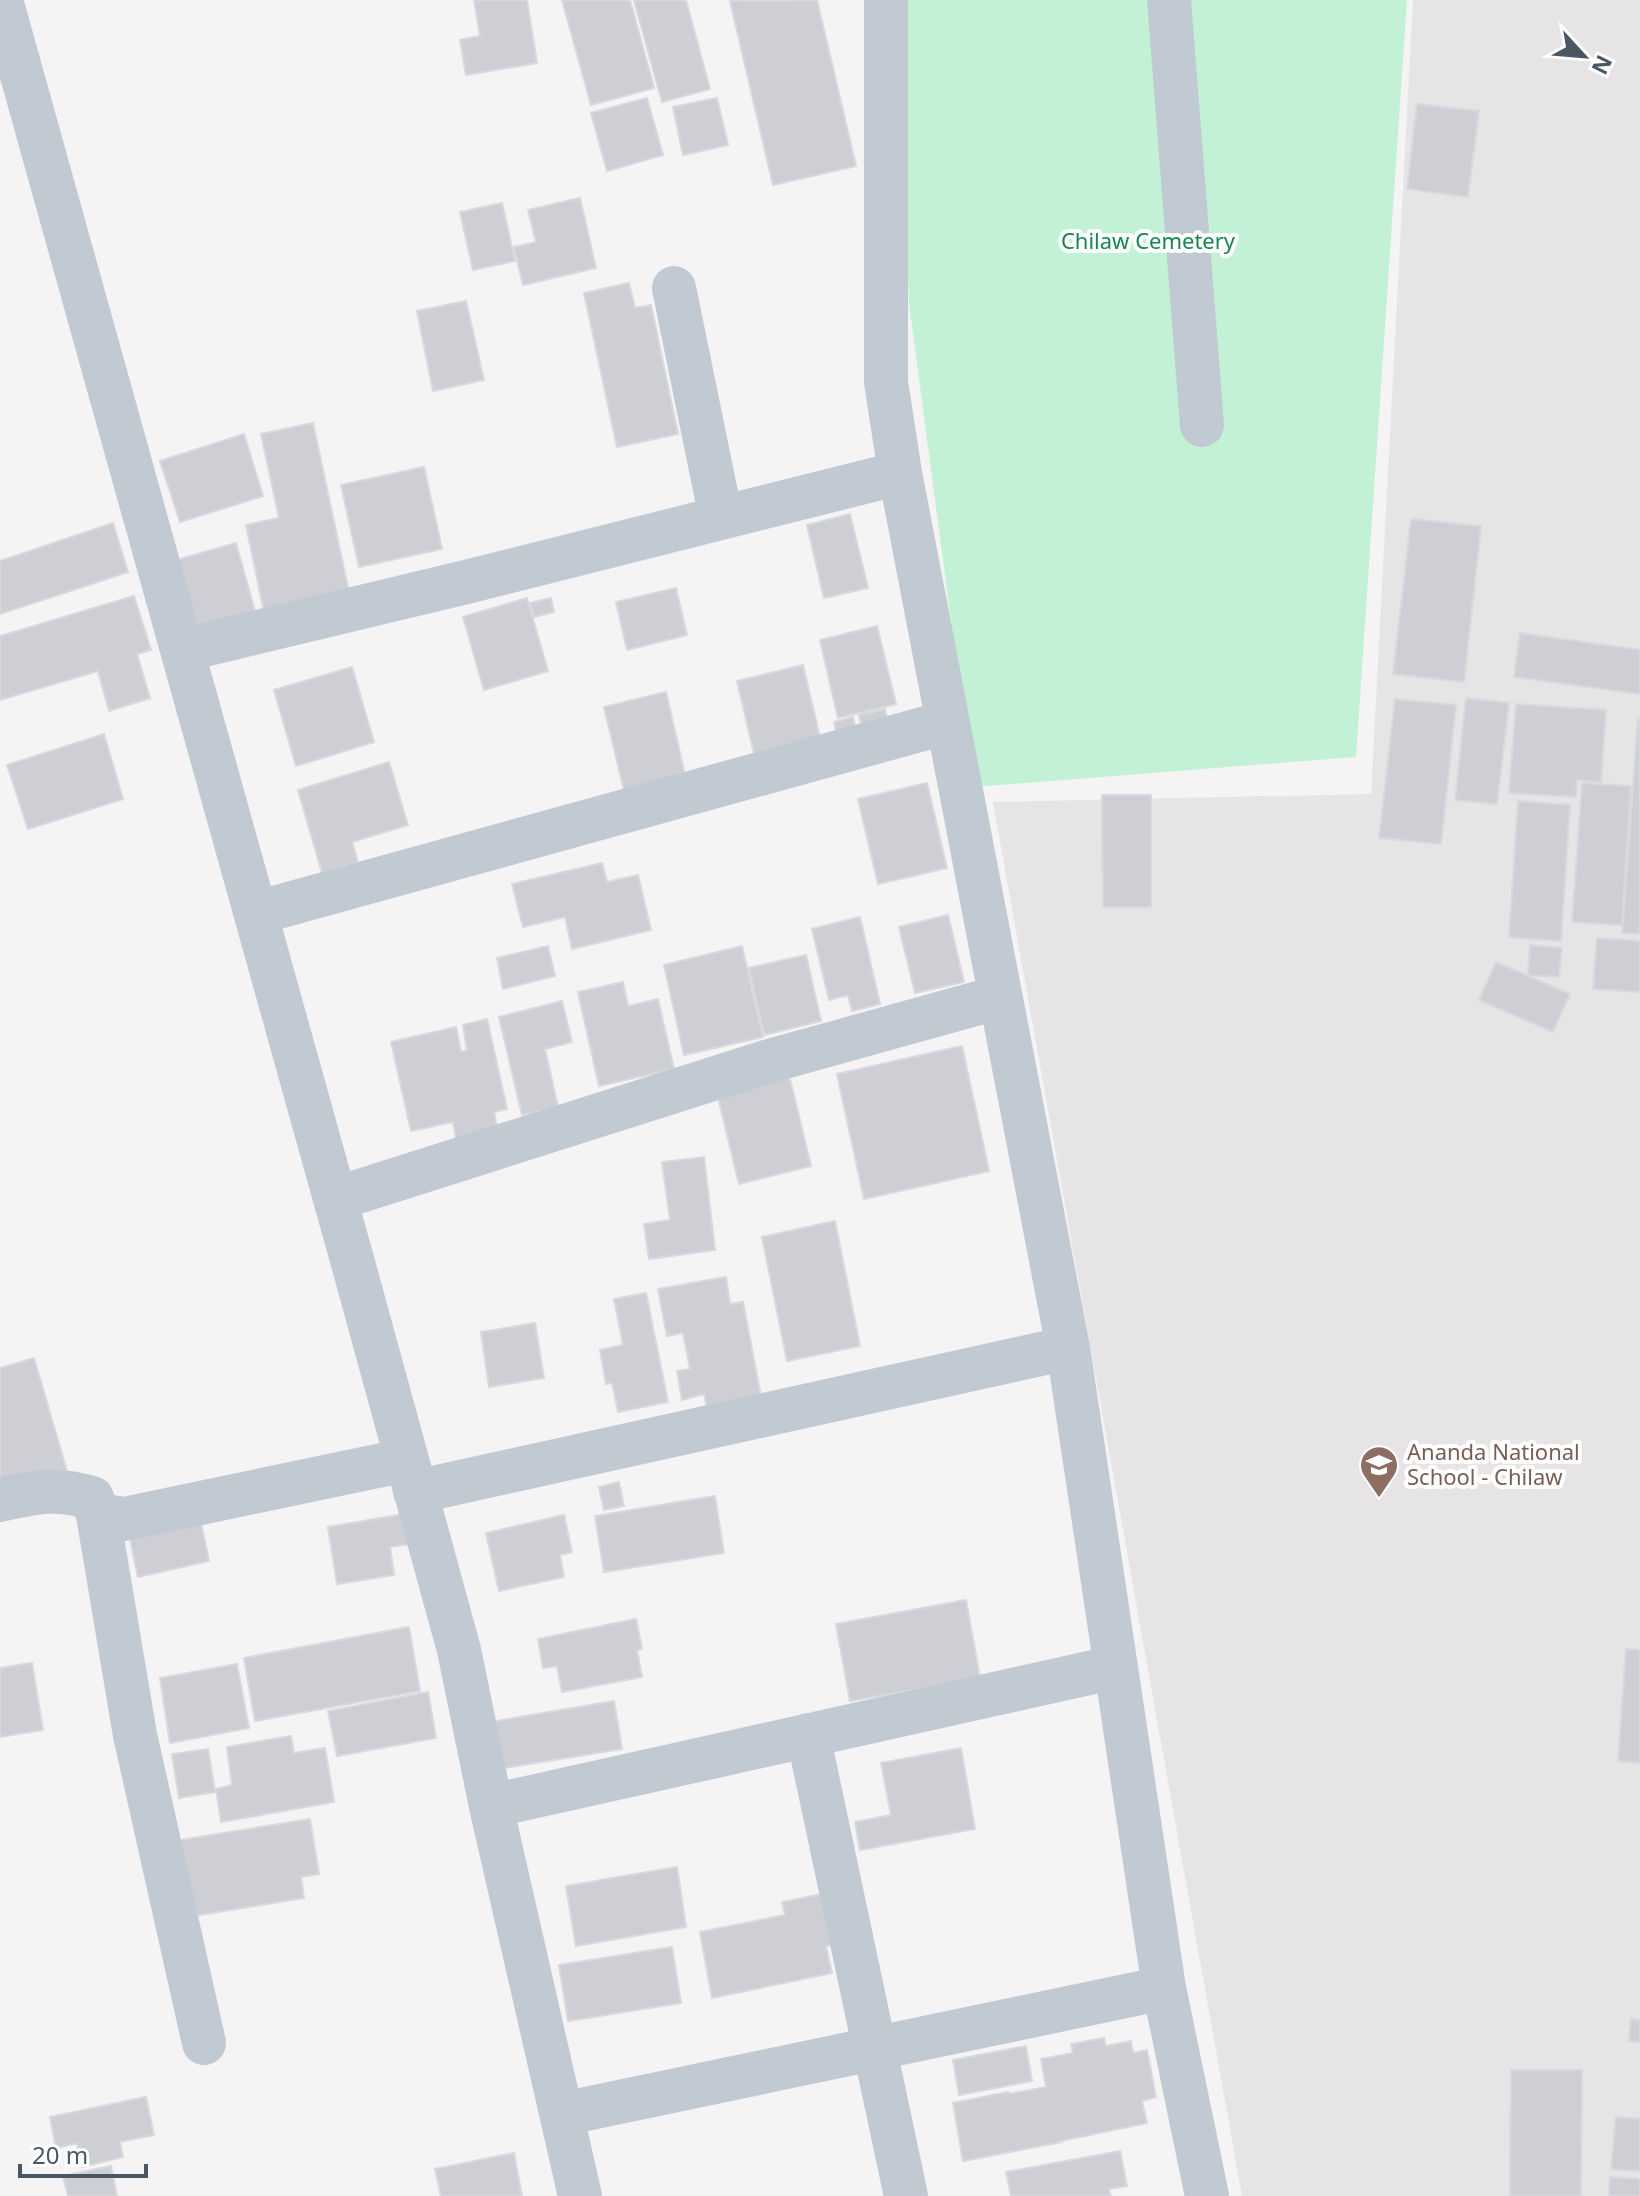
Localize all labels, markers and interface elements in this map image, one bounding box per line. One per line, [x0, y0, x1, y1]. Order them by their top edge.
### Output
north arrow [1544, 16, 1624, 96]
text: N [1585, 51, 1620, 80]
park label: Chilaw Cemetery [1061, 225, 1236, 255]
place label: Ananda National School - Chilaw [1407, 1436, 1580, 1491]
school or university icon: Ananda National School - Chilaw [1358, 1444, 1400, 1499]
scale bar [20, 2128, 146, 2178]
text: 20 m [32, 2138, 88, 2171]

